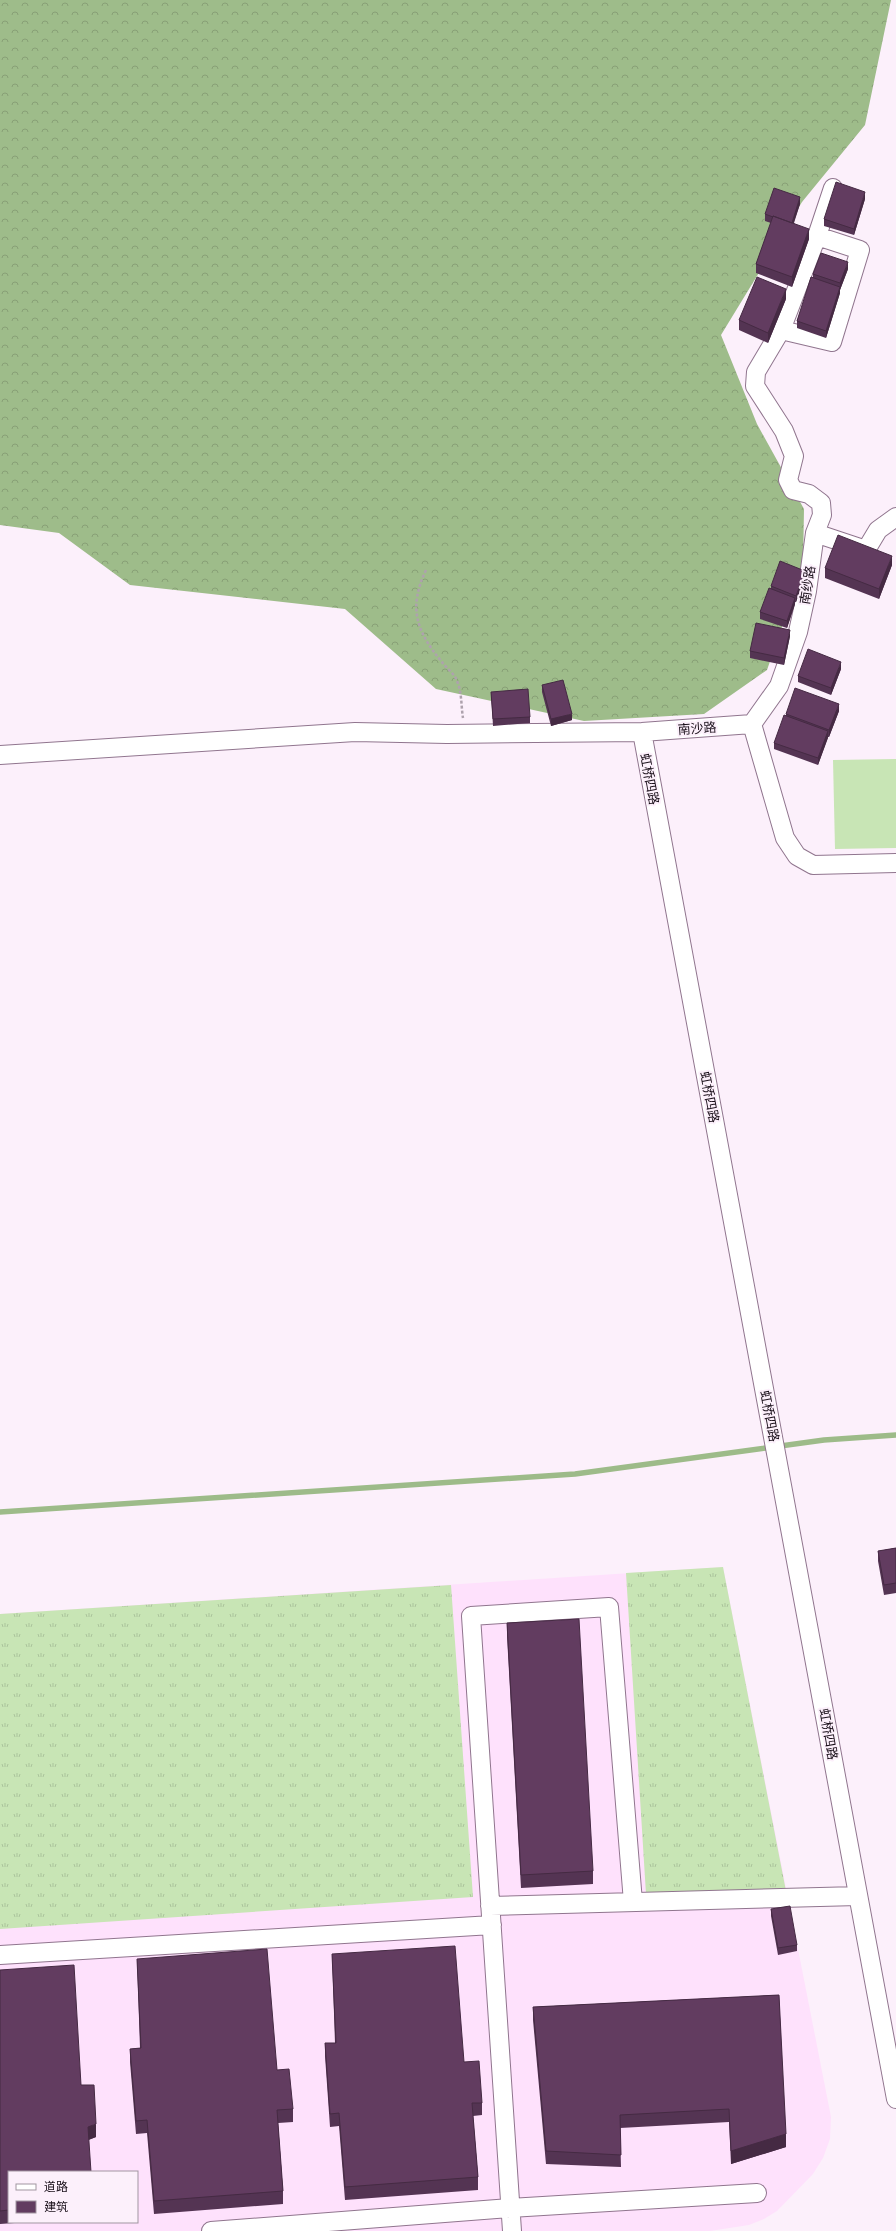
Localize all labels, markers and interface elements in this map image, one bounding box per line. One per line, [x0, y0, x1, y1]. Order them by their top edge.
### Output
street label: 南纱路 [795, 564, 821, 606]
street label: 南沙路 [677, 718, 717, 740]
street label: 虹桥四路 [634, 752, 664, 807]
street label: 虹桥四路 [694, 1070, 724, 1125]
street label: 虹桥四路 [754, 1389, 784, 1444]
street label: 虹桥四路 [814, 1707, 842, 1762]
legend [8, 2171, 138, 2223]
text: 道路 [44, 2178, 68, 2197]
text: 建筑 [44, 2198, 68, 2217]

